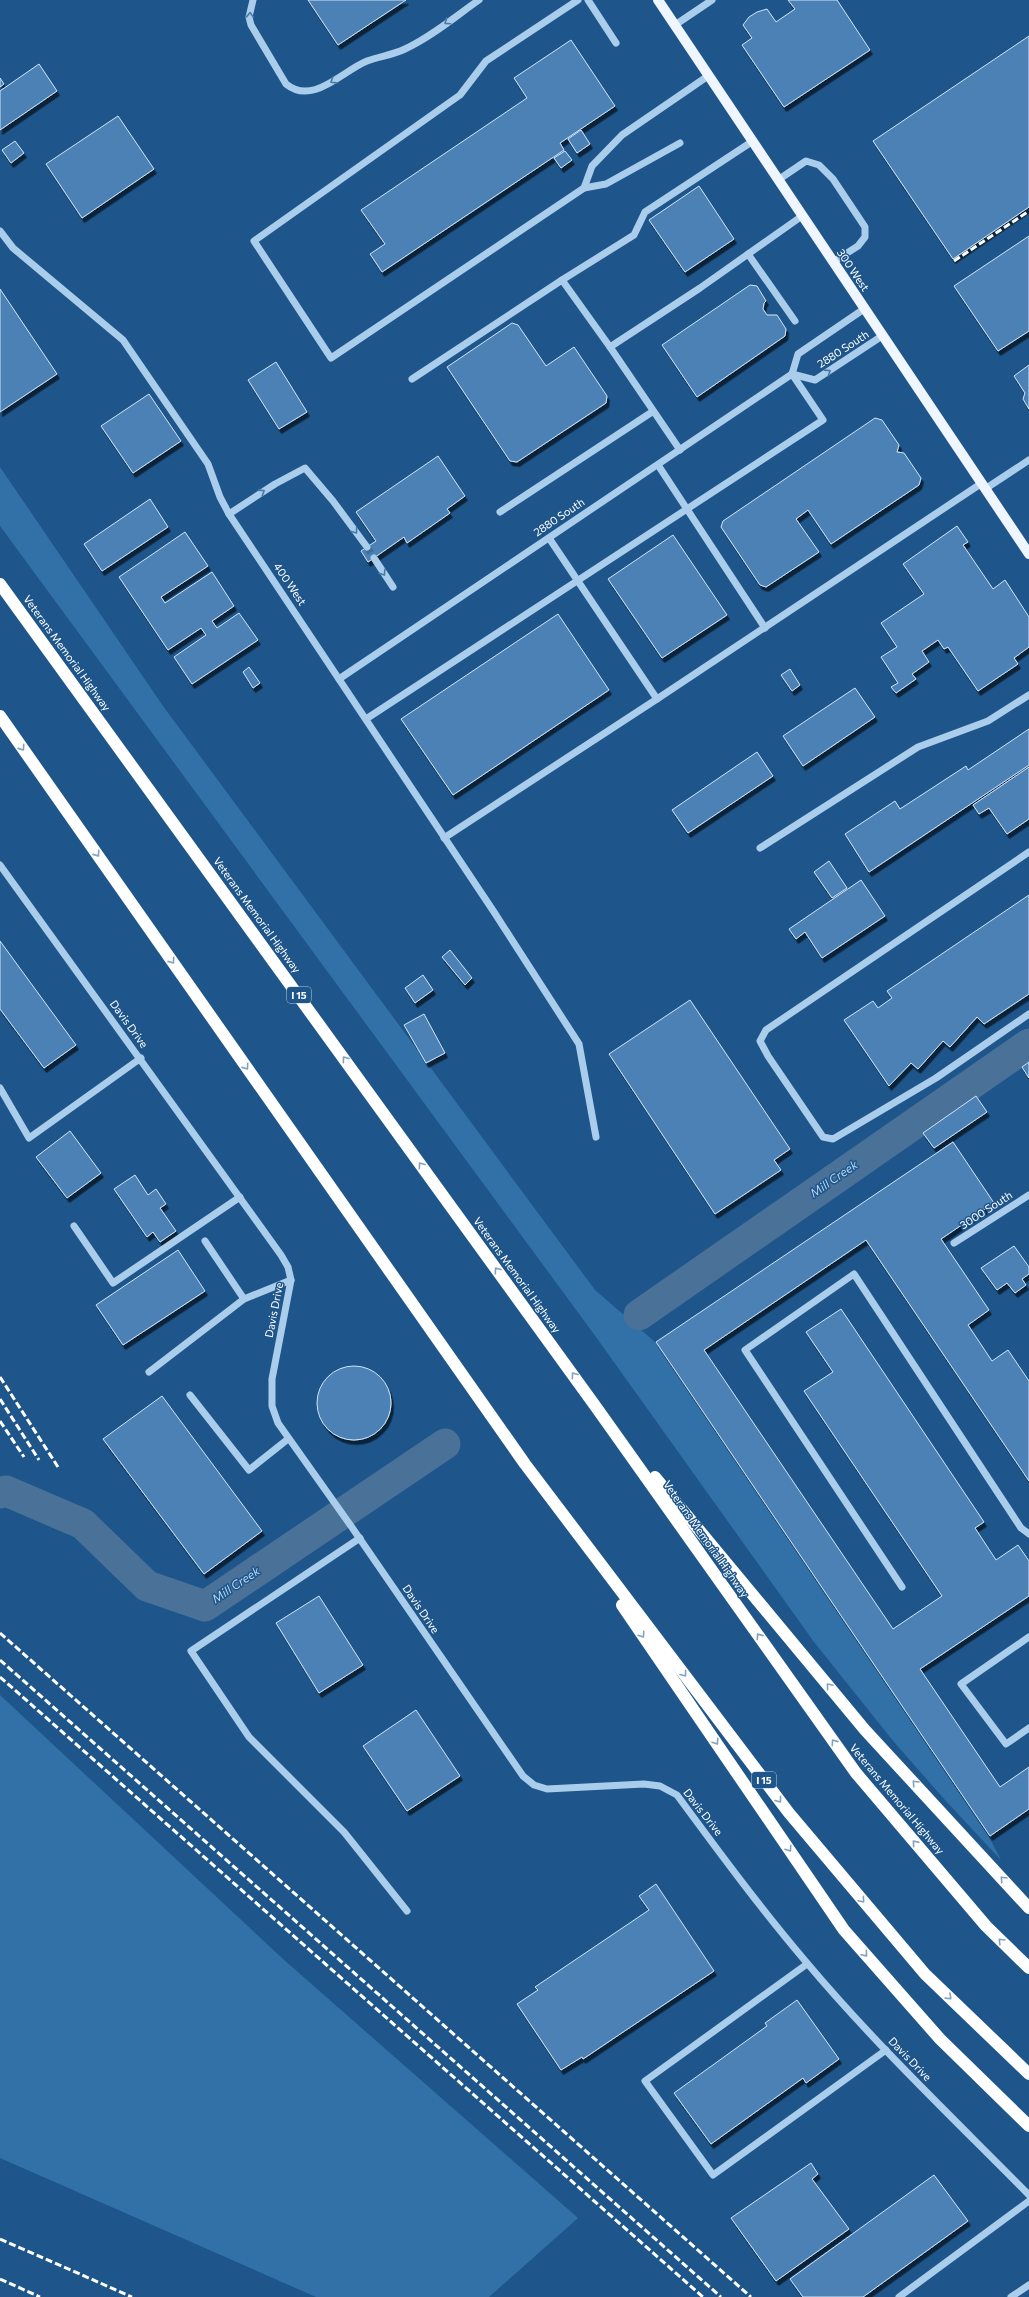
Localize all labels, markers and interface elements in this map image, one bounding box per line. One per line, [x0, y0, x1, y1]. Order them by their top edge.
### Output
one-way arrow [246, 12, 254, 18]
one-way arrow [444, 17, 451, 25]
one-way arrow [330, 76, 337, 83]
street label: 300 West [834, 246, 873, 294]
street label: 2880 South [815, 327, 871, 370]
one-way arrow [824, 369, 831, 376]
one-way arrow [258, 489, 265, 497]
street label: 2880 South [531, 495, 587, 538]
one-way arrow [350, 527, 357, 534]
street label: 400 West [271, 560, 310, 608]
one-way arrow [378, 568, 385, 575]
street label: Veterans Memorial Highway [21, 592, 114, 713]
one-way arrow [17, 744, 25, 751]
one-way arrow [92, 850, 99, 857]
street label: Veterans Memorial Highway [211, 854, 304, 975]
one-way arrow [167, 956, 174, 963]
road number: I 15 [287, 987, 311, 1003]
street label: Davis Drive [108, 997, 151, 1050]
one-way arrow [343, 1057, 350, 1064]
one-way arrow [241, 1063, 249, 1070]
water label: Mill Creek [807, 1156, 860, 1200]
one-way arrow [419, 1162, 426, 1169]
street label: 3000 South [957, 1188, 1014, 1231]
street label: Veterans Memorial Highway [471, 1214, 564, 1335]
one-way arrow [494, 1267, 502, 1274]
street label: Davis Drive [262, 1281, 285, 1339]
one-way arrow [571, 1373, 578, 1380]
street label: Veterans Memorial Highway [661, 1478, 752, 1600]
water label: Mill Creek [209, 1563, 263, 1605]
street label: Davis Drive [400, 1582, 443, 1636]
one-way arrow [637, 1630, 644, 1637]
one-way arrow [756, 1633, 764, 1640]
one-way arrow [679, 1669, 686, 1676]
one-way arrow [826, 1683, 833, 1690]
one-way arrow [711, 1738, 719, 1745]
one-way arrow [831, 1739, 839, 1746]
street label: Veterans Memorial Highway [847, 1741, 947, 1857]
road number: I 15 [752, 1772, 776, 1788]
one-way arrow [912, 1781, 919, 1788]
street label: Davis Drive [681, 1786, 726, 1838]
one-way arrow [774, 1795, 781, 1802]
one-way arrow [913, 1840, 920, 1848]
one-way arrow [784, 1845, 792, 1852]
one-way arrow [1000, 1876, 1007, 1884]
one-way arrow [858, 1895, 865, 1902]
one-way arrow [998, 1938, 1006, 1946]
one-way arrow [861, 1950, 868, 1957]
one-way arrow [944, 1992, 952, 1999]
street label: Davis Drive [886, 2034, 935, 2083]

